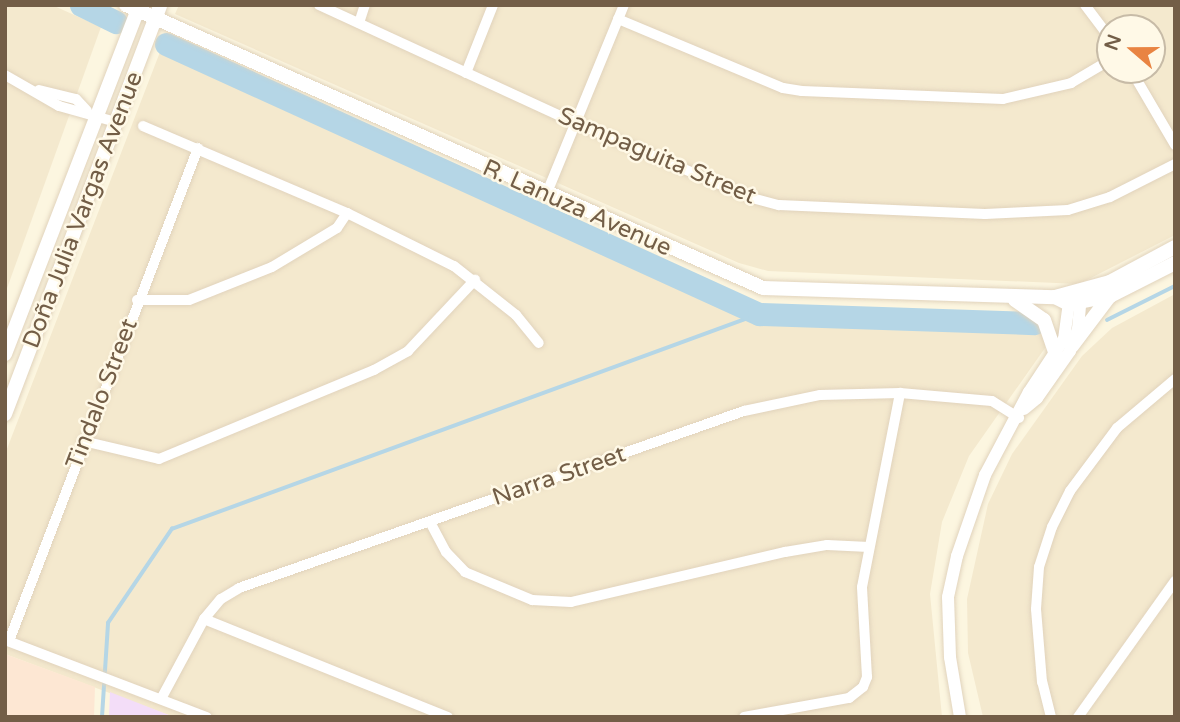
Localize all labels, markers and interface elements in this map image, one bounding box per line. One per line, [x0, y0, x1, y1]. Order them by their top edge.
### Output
north arrow [1096, 14, 1166, 84]
text: N [1100, 32, 1126, 53]
street label: Doña Julia Vargas Avenue [17, 68, 149, 352]
street label: Sampaguita Street [554, 101, 760, 211]
street label: R. Lanuza Avenue [478, 153, 676, 263]
street label: Tindalo Street [60, 315, 144, 473]
street label: Narra Street [488, 440, 630, 512]

